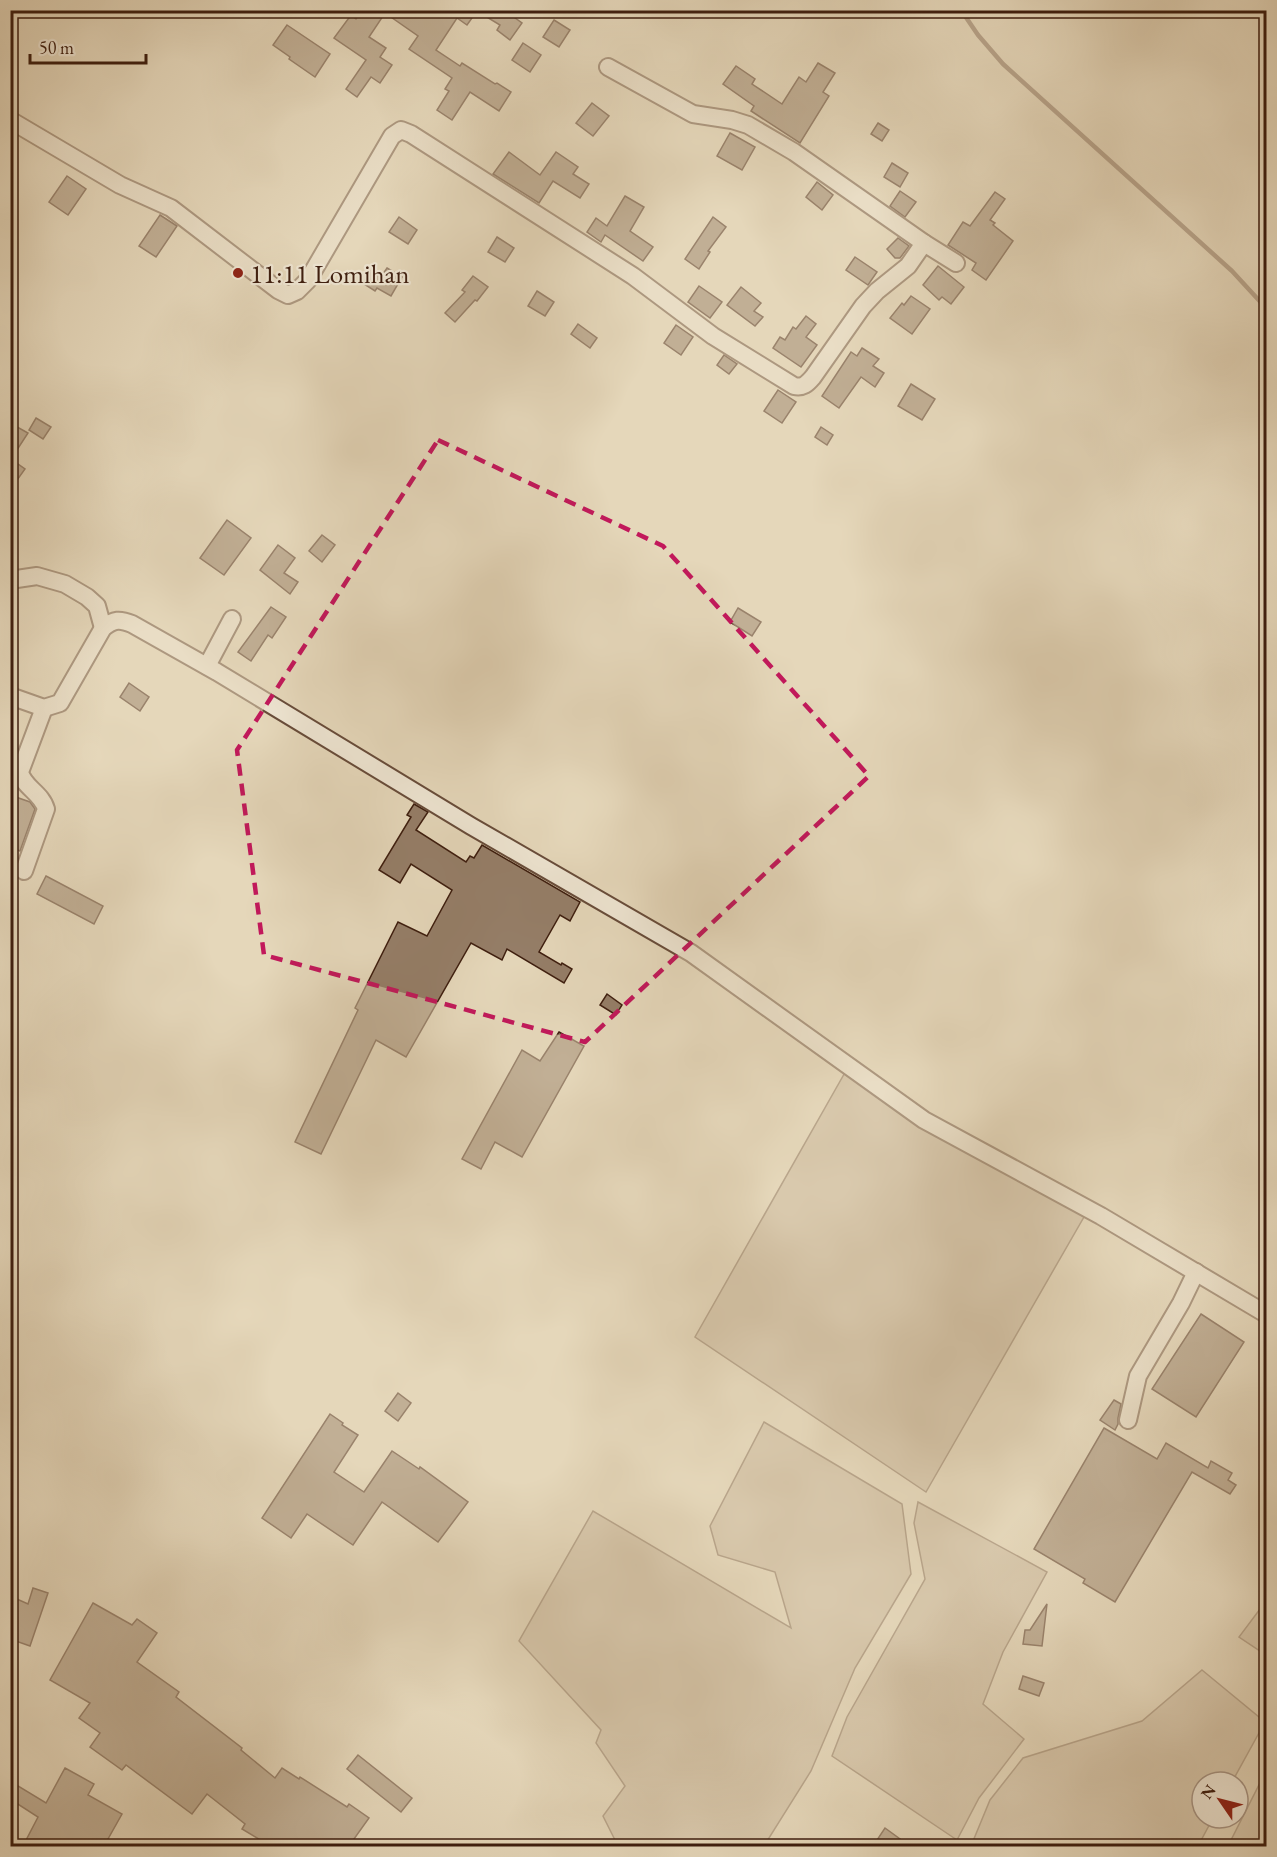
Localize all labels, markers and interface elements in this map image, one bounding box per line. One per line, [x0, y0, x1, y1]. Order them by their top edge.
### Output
scale bar [30, 27, 146, 65]
text: 50 m [39, 36, 74, 59]
place label: 11:11 Lomihan [250, 256, 410, 291]
marker: 11:11 Lomihan [231, 266, 245, 280]
north arrow [1190, 1770, 1250, 1830]
text: N [1196, 1780, 1220, 1803]

